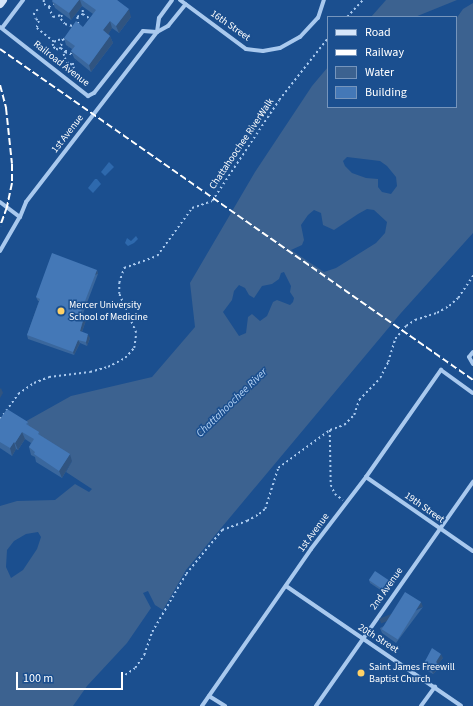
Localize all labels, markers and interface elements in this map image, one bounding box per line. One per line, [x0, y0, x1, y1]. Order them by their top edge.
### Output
street label: 16th Street [208, 8, 252, 44]
legend [327, 16, 457, 108]
text: Road [365, 24, 391, 41]
street label: Railroad Avenue [31, 38, 91, 90]
text: Railway [365, 44, 404, 61]
text: Water [365, 64, 394, 81]
text: Building [365, 84, 407, 101]
street label: Chattahoochee RiverWalk [207, 96, 277, 192]
street label: 1st Avenue [49, 113, 87, 155]
place label: Mercer University School of Medicine [69, 299, 148, 322]
marker: Mercer University School of Medicine [56, 306, 66, 316]
water label: Chattahoochee River [194, 366, 270, 440]
street label: 19th Street [402, 490, 446, 526]
street label: 1st Avenue [296, 511, 332, 555]
street label: 2nd Avenue [368, 566, 406, 612]
street label: 20th Street [355, 622, 401, 656]
place label: Saint James Freewill Baptist Church [369, 661, 455, 684]
scale bar [18, 664, 125, 690]
marker: Saint James Freewill Baptist Church [356, 668, 366, 678]
text: 100 m [23, 670, 53, 687]

